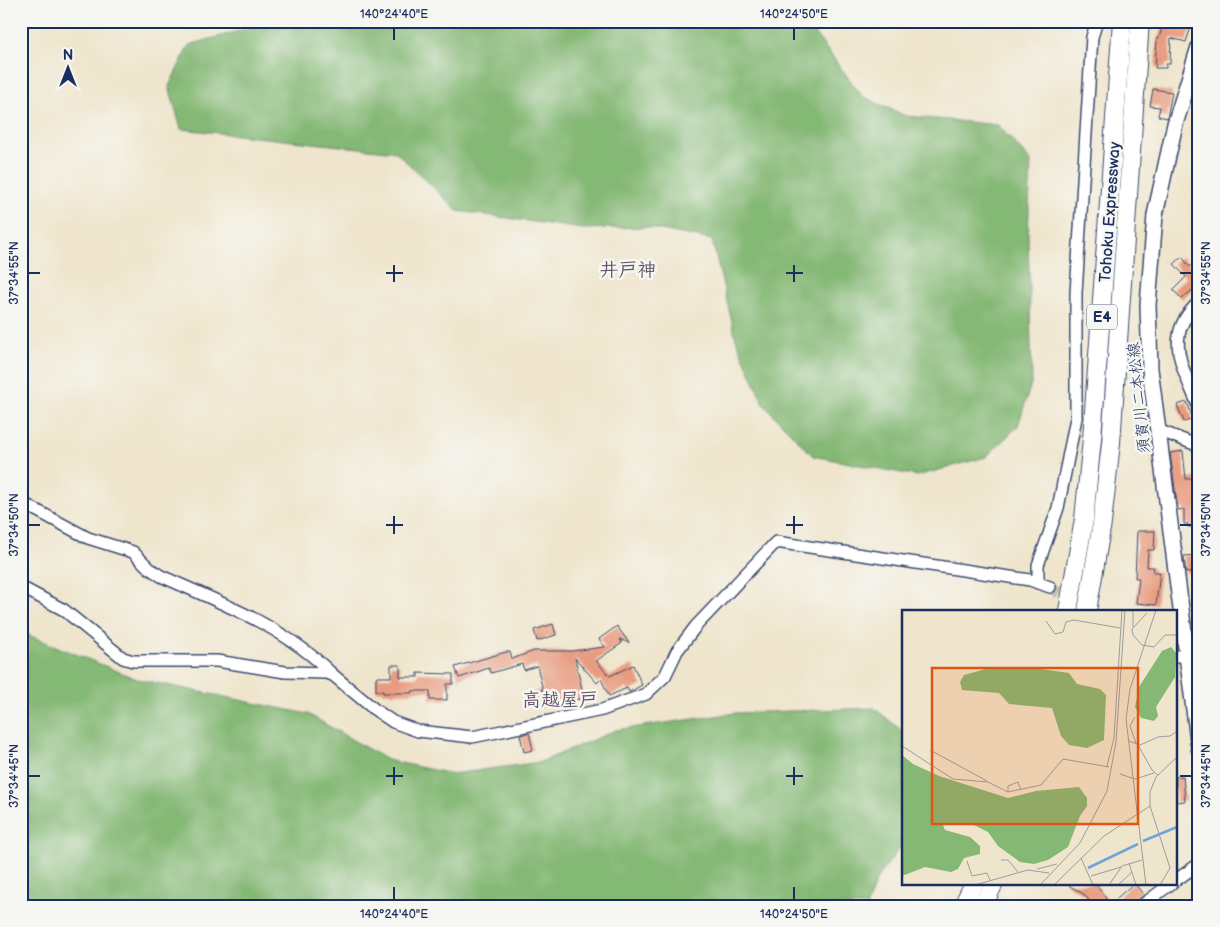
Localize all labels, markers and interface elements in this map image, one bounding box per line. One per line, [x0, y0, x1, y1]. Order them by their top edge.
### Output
text: 140°24'40"E [360, 7, 428, 22]
text: 140°24'50"E [760, 7, 828, 22]
north arrow [42, 42, 92, 92]
text: N [63, 47, 73, 64]
street label: Tohoku Expressway [1096, 140, 1125, 283]
text: 37°34'55"N [7, 241, 22, 305]
text: 37°34'55"N [1199, 241, 1214, 305]
district label: 井戸神 [599, 259, 657, 282]
road number: E4 [1087, 304, 1117, 330]
street label: 須賀川二本松線 [1124, 341, 1155, 455]
text: 37°34'50"N [7, 493, 22, 557]
text: 37°34'50"N [1199, 493, 1214, 557]
inset map [902, 610, 1178, 884]
district label: 高越屋戸 [522, 689, 598, 712]
text: 37°34'45"N [7, 744, 22, 808]
text: 37°34'45"N [1199, 744, 1214, 808]
text: 140°24'40"E [360, 907, 428, 922]
text: 140°24'50"E [760, 907, 828, 922]

